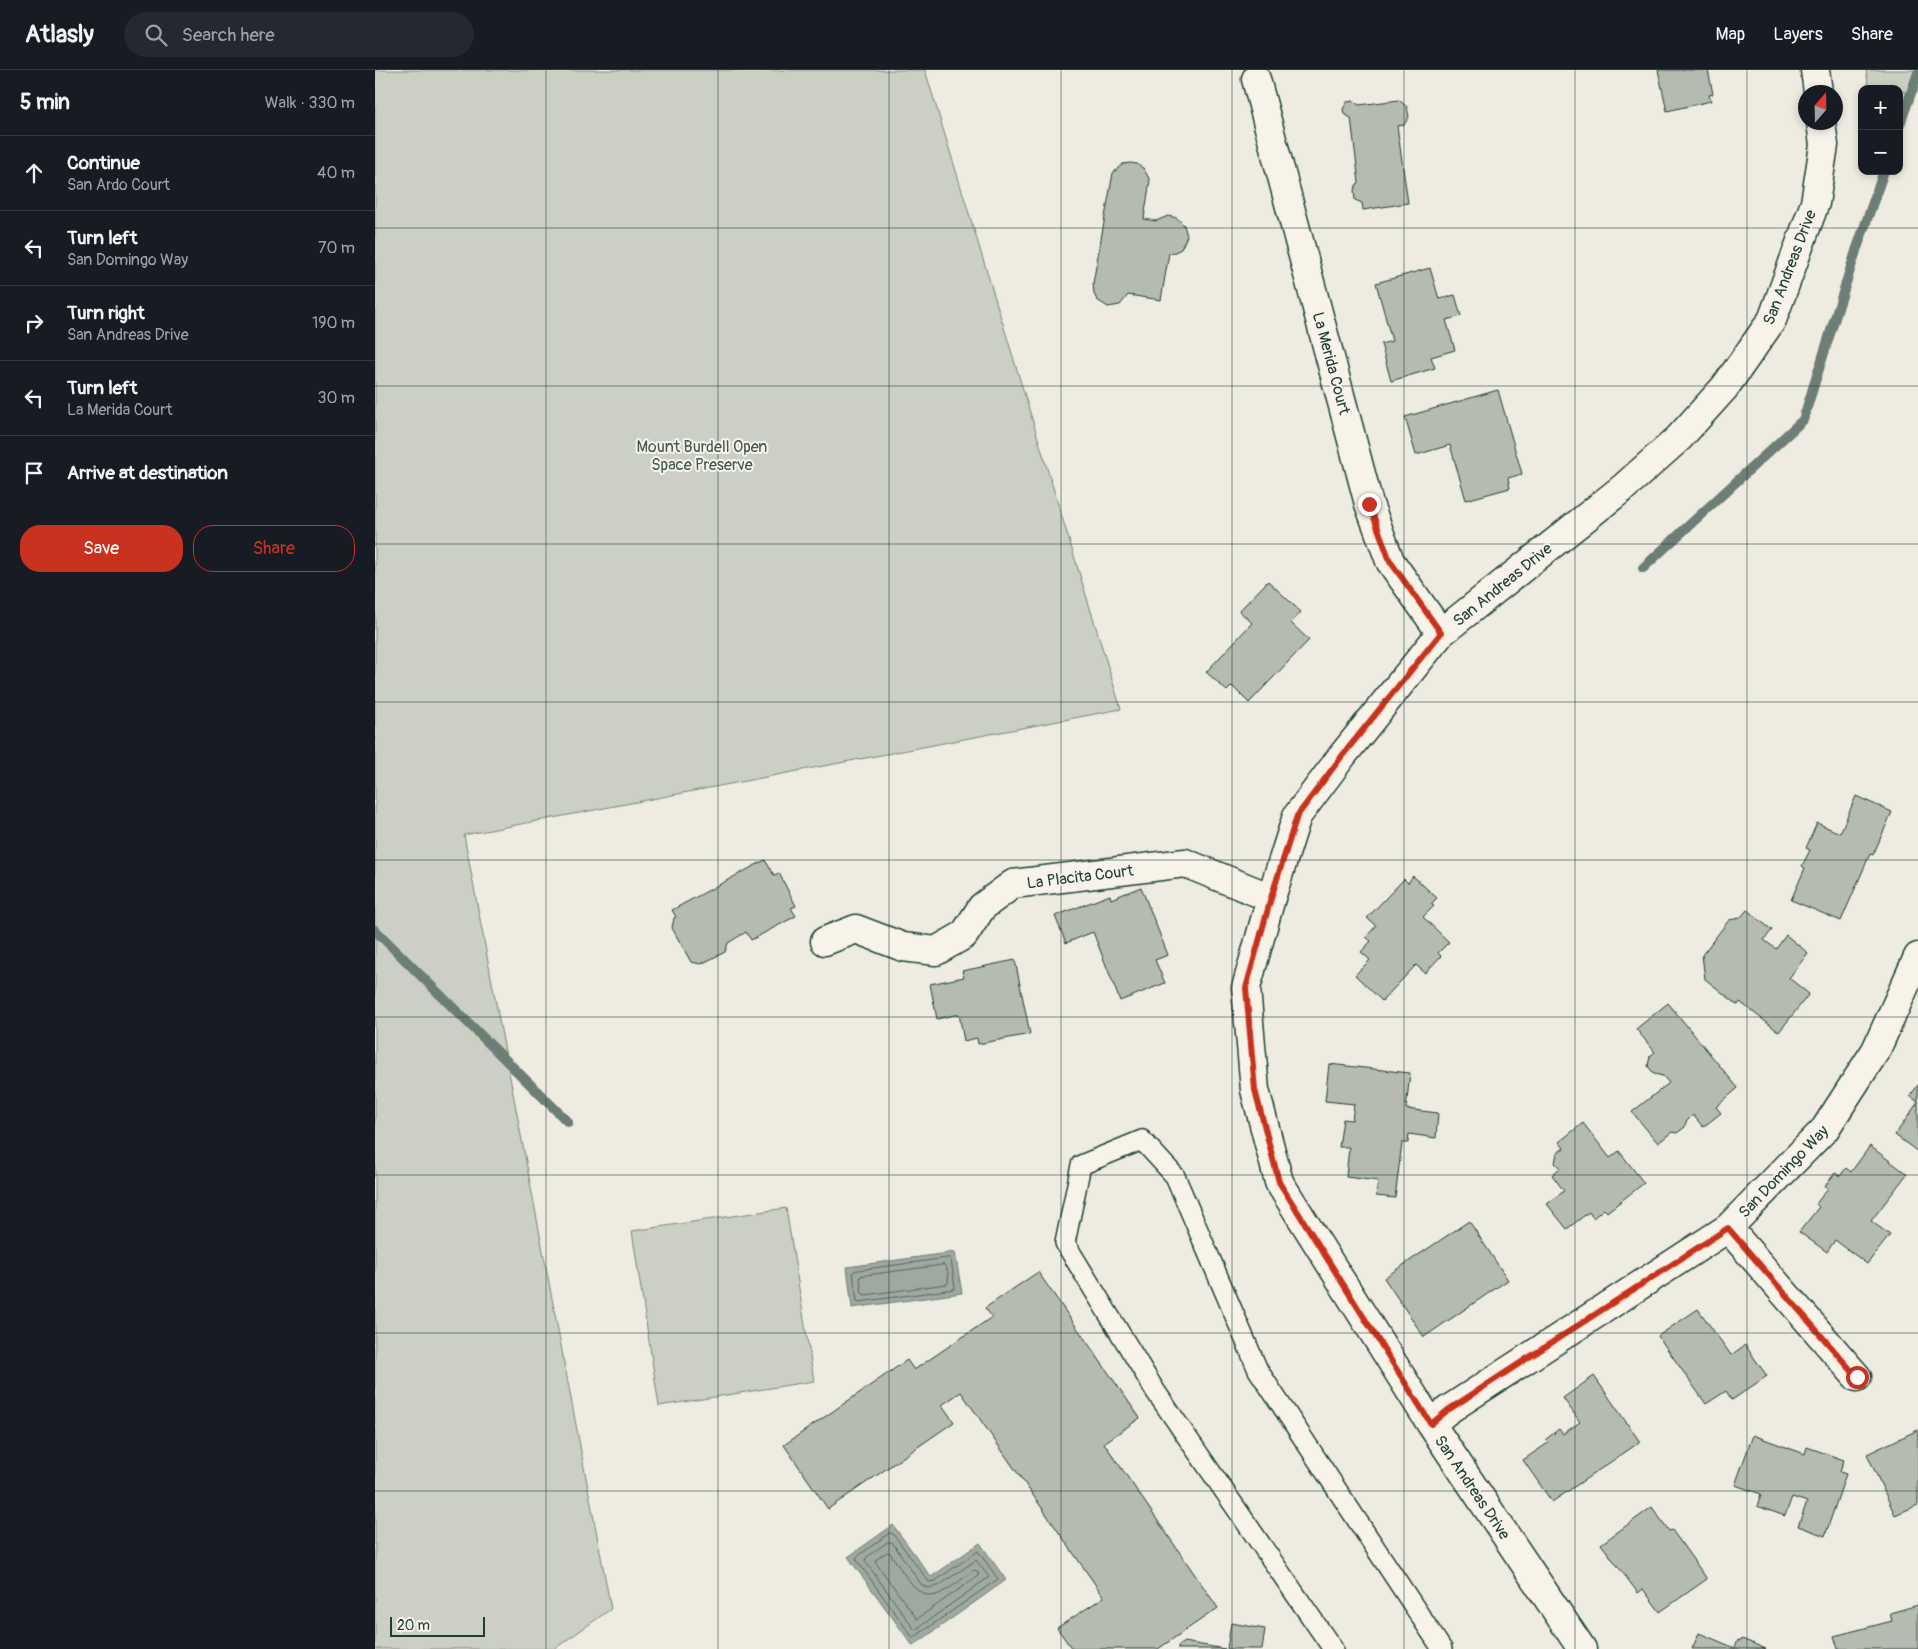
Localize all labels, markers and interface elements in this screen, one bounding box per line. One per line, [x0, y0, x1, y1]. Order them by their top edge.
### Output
search box [124, 12, 474, 57]
text: Atlasly [25, 20, 94, 49]
icon: search [142, 21, 170, 49]
text: Search here [182, 23, 275, 47]
text: Map [1716, 23, 1745, 46]
text: Layers [1773, 23, 1823, 46]
text: Share [1851, 23, 1893, 46]
north arrow [1798, 85, 1843, 130]
map controls [1858, 85, 1903, 175]
button: + [1858, 85, 1903, 130]
text: 5 min [20, 89, 70, 116]
text: Walk · 330 m [265, 93, 355, 113]
button: − [1858, 130, 1903, 175]
text: Continue [67, 151, 140, 175]
icon: ahead [20, 159, 48, 187]
text: 40 m [317, 163, 355, 183]
text: San Ardo Court [67, 175, 170, 195]
street label: San Andreas Drive [1759, 207, 1821, 328]
text: Turn left [67, 226, 137, 250]
icon: left [20, 234, 48, 262]
text: 70 m [318, 238, 355, 258]
text: San Domingo Way [67, 250, 188, 270]
text: Turn right [67, 301, 145, 325]
icon: right [20, 309, 48, 337]
street label: La Merida Court [1308, 310, 1354, 417]
text: 190 m [312, 313, 355, 333]
text: San Andreas Drive [67, 325, 189, 345]
text: Turn left [67, 376, 137, 400]
icon: left [20, 384, 48, 412]
text: 30 m [317, 388, 355, 408]
text: La Merida Court [67, 400, 172, 420]
park label: Mount Burdell Open Space Preserve [637, 437, 767, 475]
icon: arrive [20, 459, 48, 487]
text: Arrive at destination [67, 461, 228, 485]
route end [1358, 493, 1381, 516]
button: Save [20, 525, 183, 572]
button: Share [193, 525, 355, 572]
street label: San Andreas Drive [1449, 539, 1556, 631]
street label: La Placita Court [1026, 860, 1135, 893]
street label: San Domingo Way [1735, 1121, 1833, 1222]
route start [1846, 1366, 1869, 1389]
street label: San Andreas Drive [1430, 1432, 1515, 1544]
scale bar [390, 1614, 485, 1637]
text: 20 m [397, 1617, 430, 1634]

